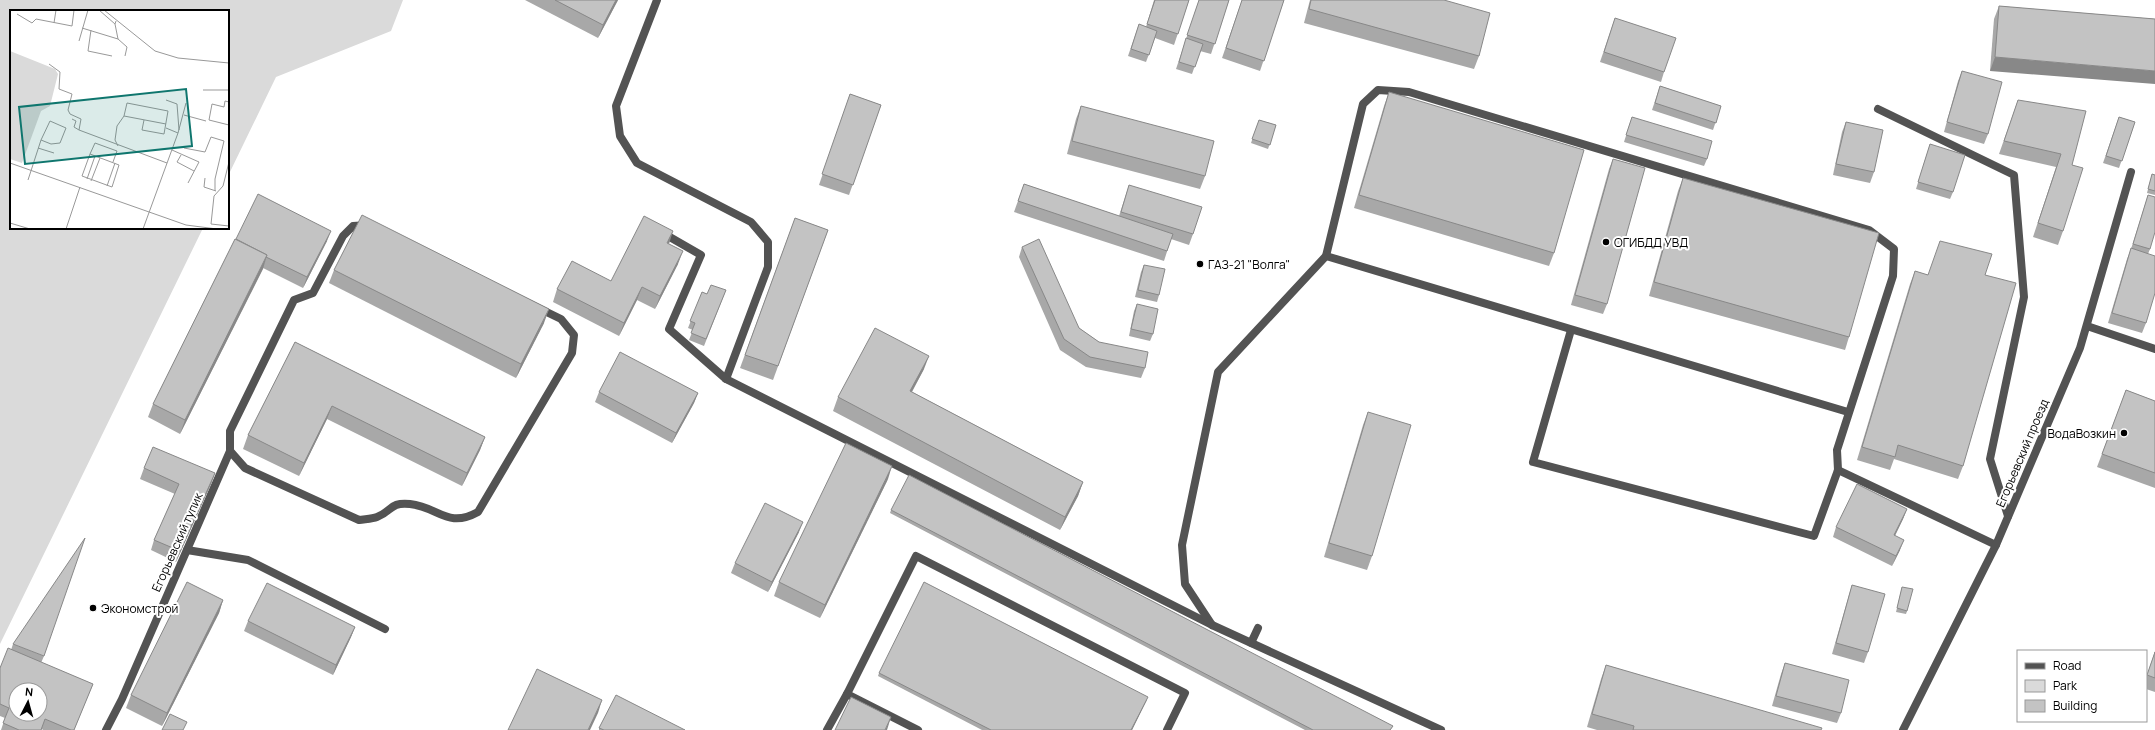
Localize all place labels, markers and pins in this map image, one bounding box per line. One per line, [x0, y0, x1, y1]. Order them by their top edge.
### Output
place label: ОГИБДД УВД [1614, 234, 1688, 251]
marker: ОГИБДД УВД [1601, 237, 1611, 247]
place label: ГАЗ-21 "Волга" [1208, 256, 1290, 273]
marker: ГАЗ-21 "Волга" [1195, 259, 1205, 269]
place label: ВодаВозкин [2047, 425, 2116, 442]
marker: ВодаВозкин [2119, 428, 2129, 438]
place label: Экономстрой [101, 600, 178, 617]
marker: Экономстрой [88, 603, 98, 613]

